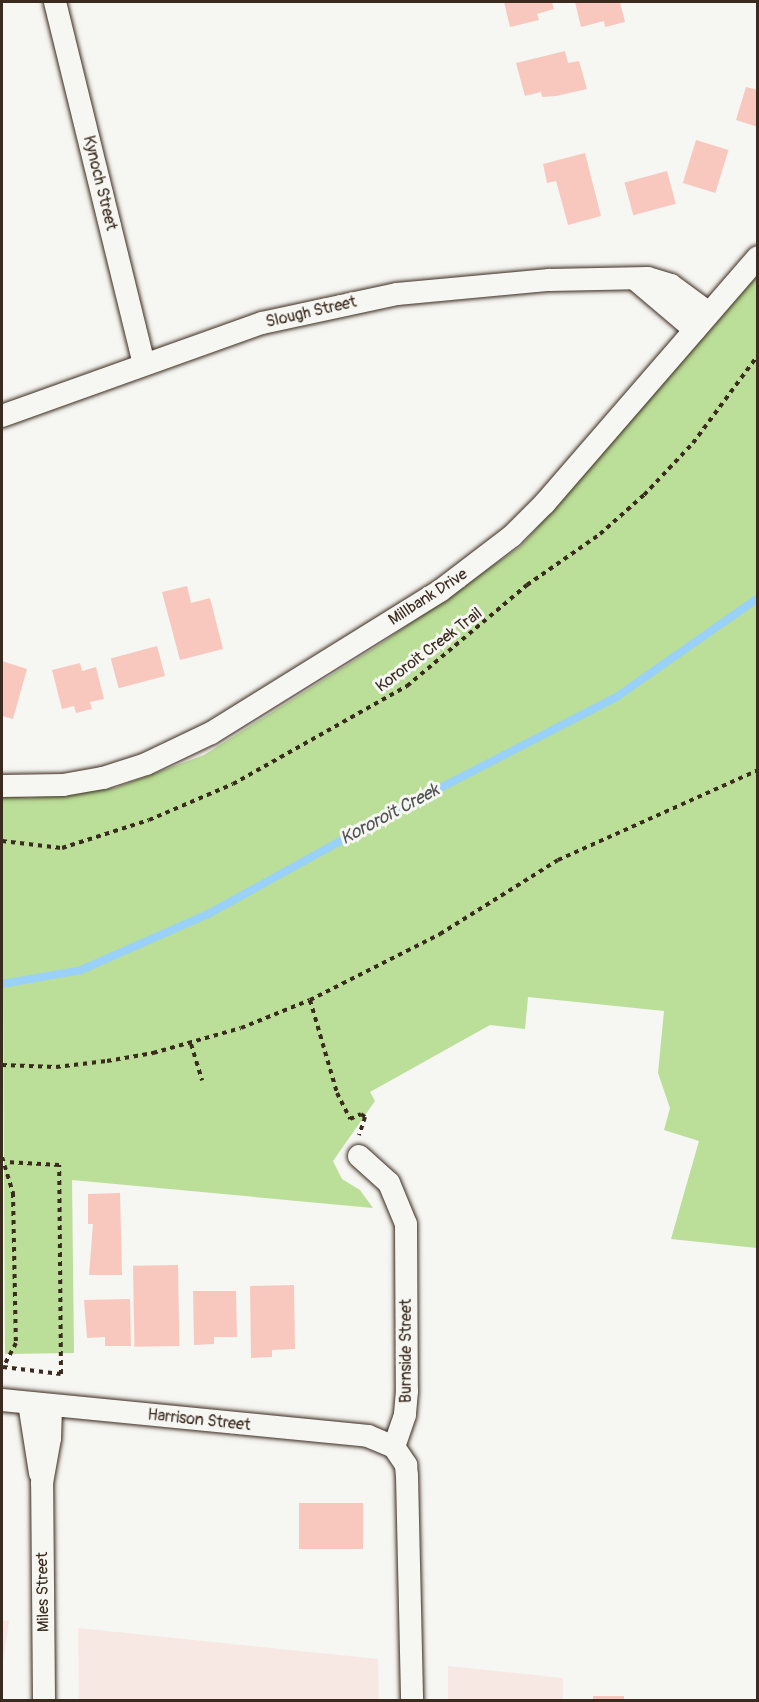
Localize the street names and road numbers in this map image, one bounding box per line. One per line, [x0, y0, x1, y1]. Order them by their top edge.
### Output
street label: Kynoch Street [79, 134, 121, 232]
street label: Slough Street [264, 292, 358, 332]
street label: Millbank Drive [385, 564, 471, 630]
street label: Kororoit Creek Trail [372, 604, 486, 696]
street label: Burnside Street [396, 1299, 416, 1403]
street label: Harrison Street [147, 1405, 251, 1435]
street label: Miles Street [33, 1552, 53, 1632]

